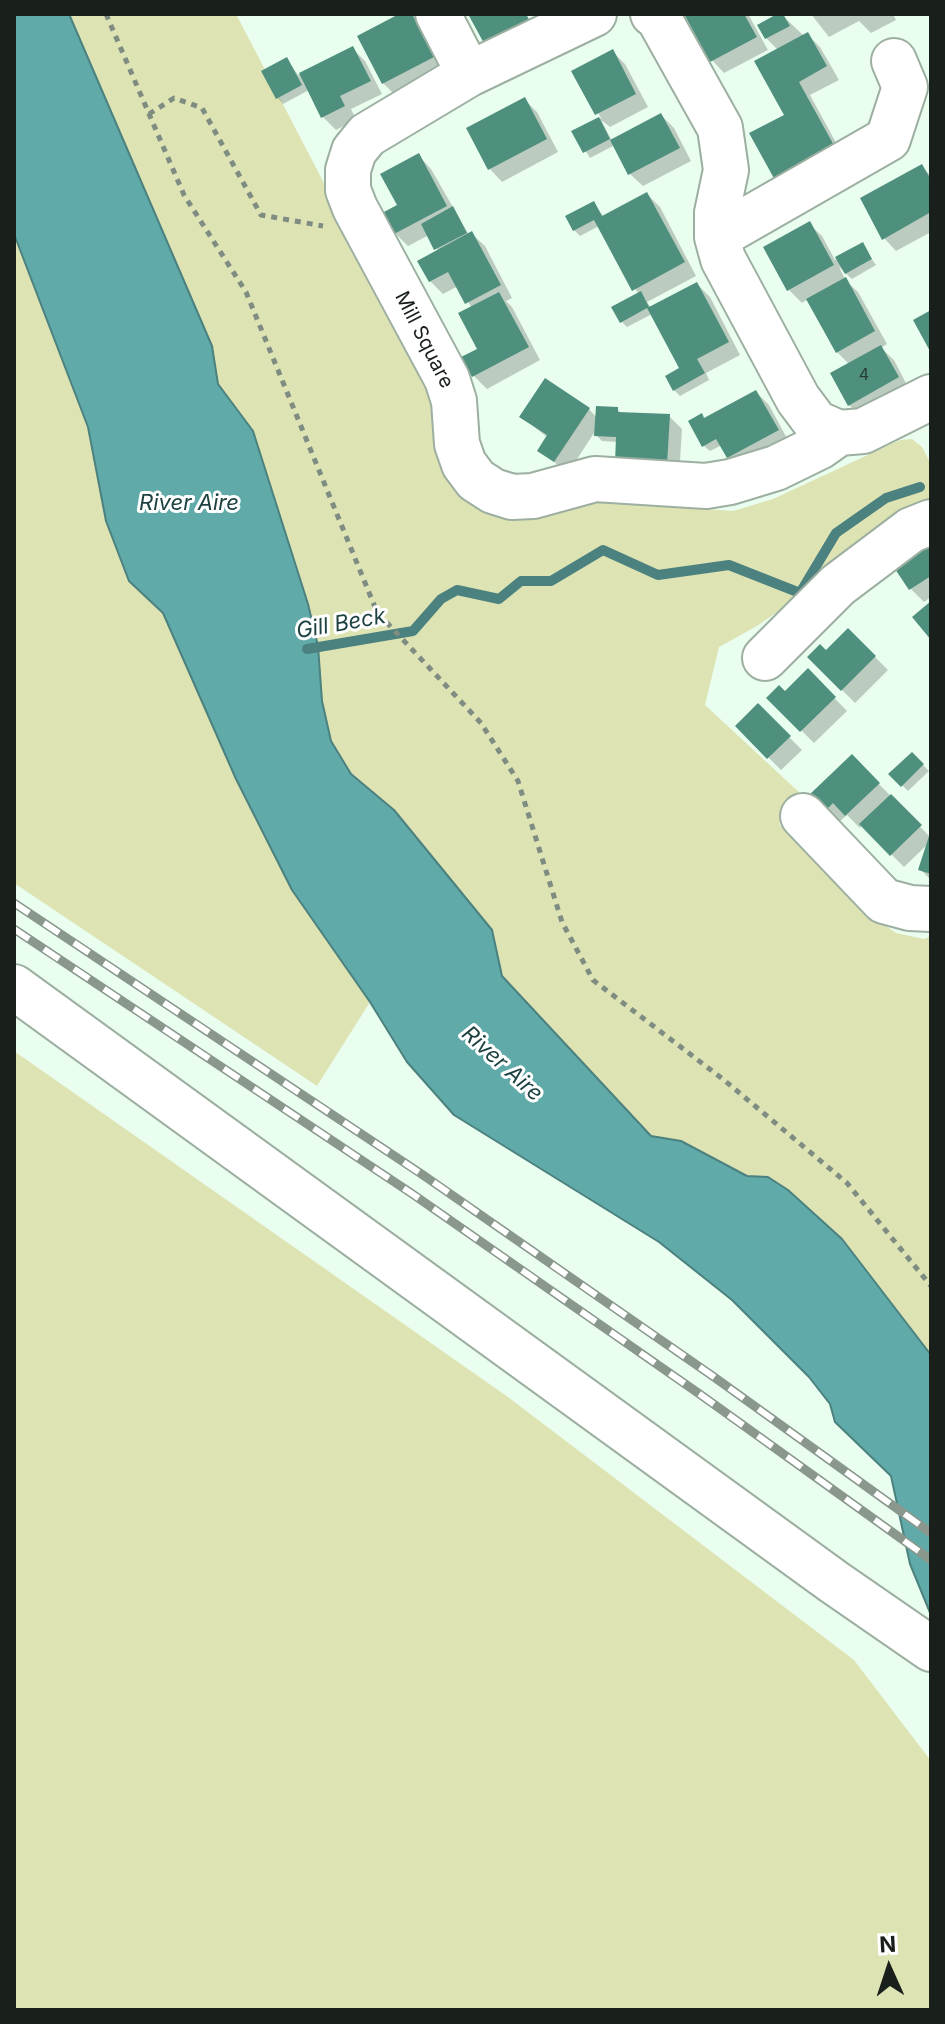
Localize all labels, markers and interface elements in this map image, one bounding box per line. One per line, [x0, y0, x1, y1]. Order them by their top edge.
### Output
street label: Mill Square [389, 288, 459, 392]
house number: 4 [859, 365, 869, 385]
water label: River Aire [139, 490, 239, 516]
water label: Gill Beck [294, 603, 388, 645]
water label: River Aire [456, 1021, 548, 1107]
north arrow [849, 1928, 929, 2008]
text: N [879, 1931, 897, 1957]

